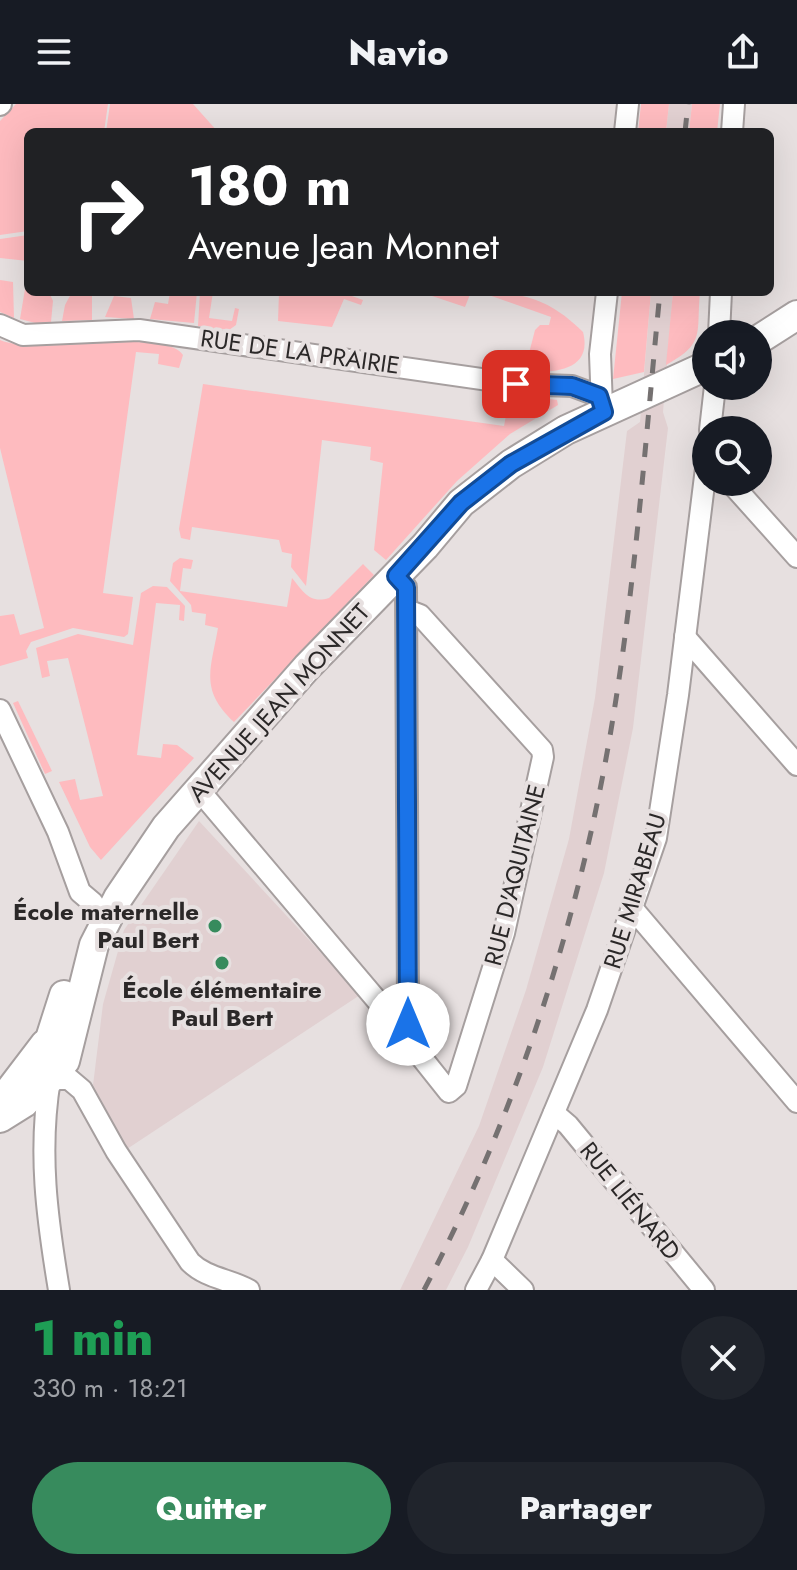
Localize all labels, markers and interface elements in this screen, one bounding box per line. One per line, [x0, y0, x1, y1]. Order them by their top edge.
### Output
text: Navio [348, 26, 449, 78]
icon: menu [32, 30, 76, 74]
icon: share [721, 30, 765, 74]
text: 180 m [188, 145, 351, 226]
icon: right [56, 160, 160, 264]
text: Avenue Jean Monnet [188, 220, 499, 272]
street label: RUE DE LA PRAIRIE [198, 320, 402, 383]
map controls [692, 320, 772, 496]
button: sound [692, 320, 772, 400]
pin [482, 350, 550, 418]
icon: arrive [494, 362, 538, 406]
button: search [692, 416, 772, 496]
street label: AVENUE JEAN MONNET [180, 595, 378, 810]
street label: RUE D'AQUITAINE [475, 781, 554, 969]
street label: RUE MIRABEAU [594, 809, 675, 973]
place label: École maternelle Paul Bert [13, 894, 199, 957]
marker: École maternelle Paul Bert [206, 917, 224, 935]
marker: École élémentaire Paul Bert [213, 954, 231, 972]
place label: École élémentaire Paul Bert [122, 972, 322, 1035]
position arrow [366, 982, 450, 1066]
street label: RUE LIÉNARD [572, 1134, 689, 1267]
text: 1 min [32, 1304, 153, 1373]
button: close [681, 1316, 765, 1400]
text: 330 m · 18:21 [32, 1369, 188, 1407]
button: Quitter [32, 1462, 391, 1554]
button: Partager [407, 1462, 765, 1554]

